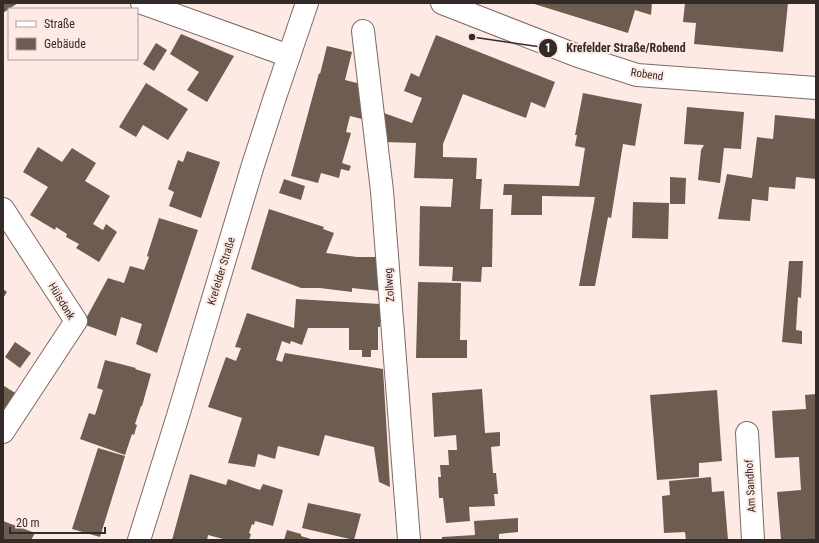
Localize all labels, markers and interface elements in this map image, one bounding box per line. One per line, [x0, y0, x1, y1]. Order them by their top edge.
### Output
legend [8, 8, 138, 60]
text: Straße [44, 17, 75, 31]
callout: Krefelder Straße/Robend [538, 36, 694, 60]
text: Gebäude [44, 37, 86, 51]
text: 1 [545, 41, 551, 55]
text: Krefelder Straße/Robend [566, 41, 686, 55]
street label: Robend [630, 66, 664, 83]
street label: Krefelder Straße [205, 236, 238, 307]
street label: Zollweg [382, 268, 397, 302]
street label: Hülsdonk [45, 280, 78, 322]
street label: Am Sandhof [743, 459, 758, 513]
scale bar [10, 509, 105, 535]
text: 20 m [16, 516, 40, 530]

